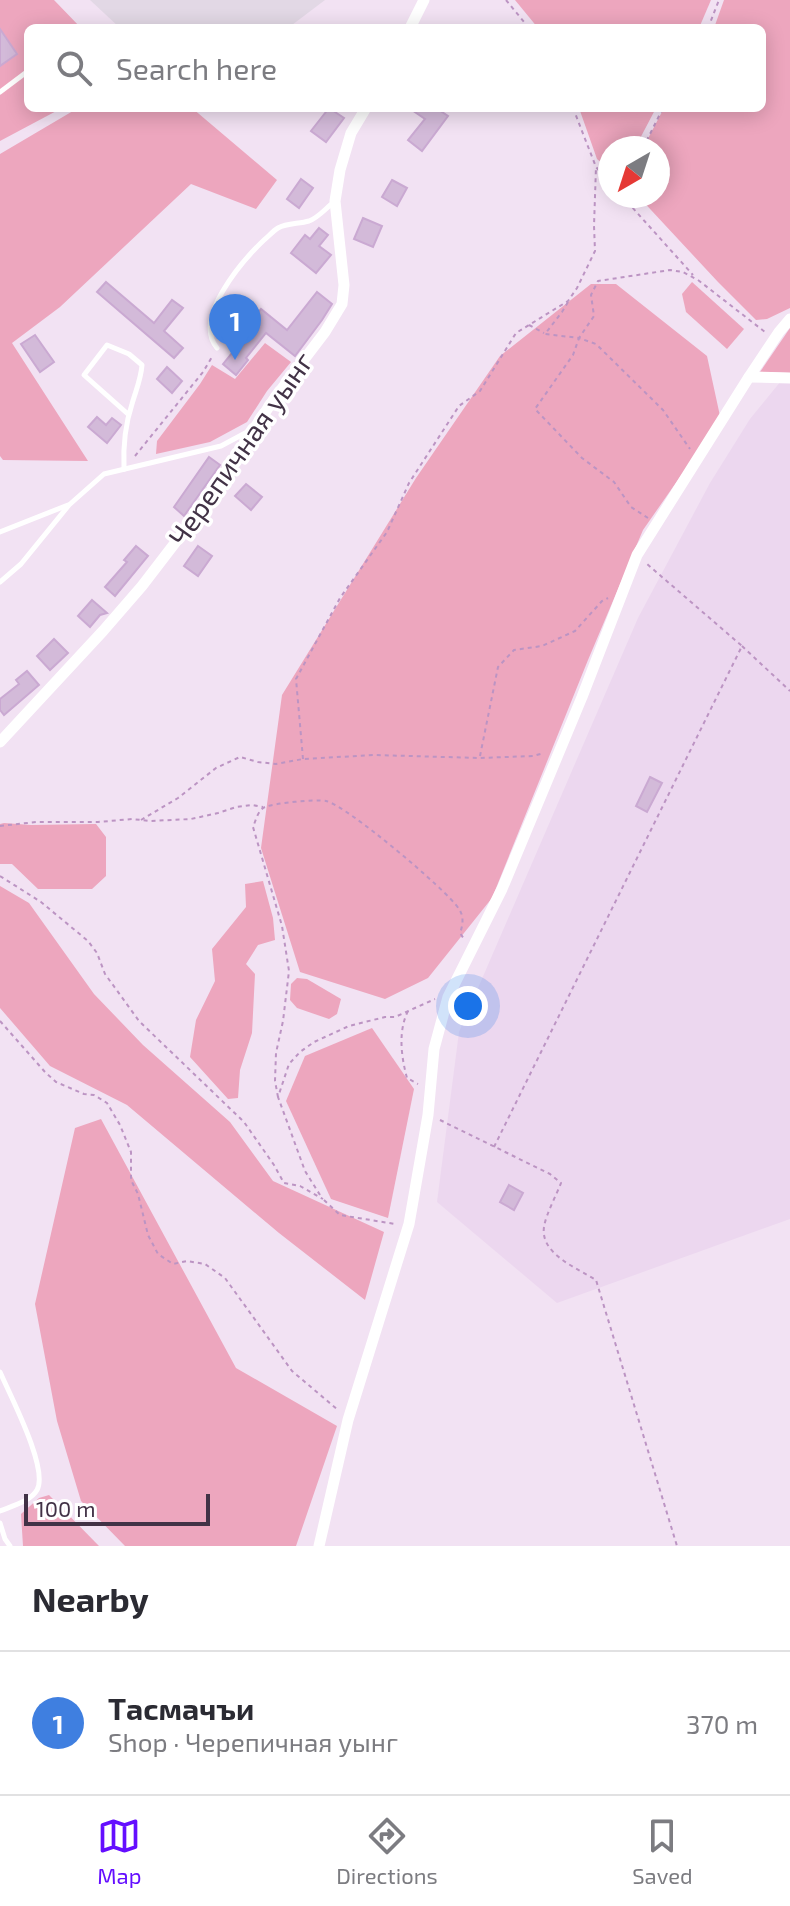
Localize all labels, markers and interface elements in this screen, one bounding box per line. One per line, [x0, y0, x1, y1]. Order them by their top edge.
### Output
search box [24, 24, 766, 112]
icon: search [52, 46, 96, 90]
text: Search here [116, 50, 277, 86]
north arrow [598, 136, 670, 208]
pin: 1 [209, 294, 261, 360]
street label: Черепичная уынг [161, 345, 320, 552]
your location [448, 986, 488, 1026]
scale bar [24, 1490, 210, 1526]
text: 100 m [36, 1495, 95, 1521]
text: Nearby [32, 1578, 149, 1619]
text: Тасмачъи [108, 1690, 254, 1726]
text: 1 [52, 1708, 64, 1739]
text: 370 m [686, 1708, 758, 1739]
text: Shop · Черепичная уынг [108, 1726, 398, 1757]
tab: Map [97, 1814, 141, 1888]
tab: Directions [336, 1814, 438, 1888]
tab: Saved [632, 1814, 693, 1888]

